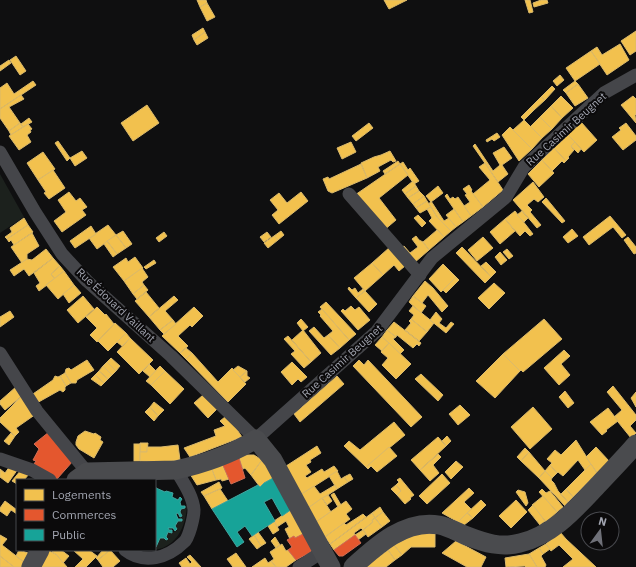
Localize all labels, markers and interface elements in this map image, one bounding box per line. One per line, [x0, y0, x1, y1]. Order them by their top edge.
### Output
street label: Rue Casimir Beugnet [523, 89, 609, 169]
street label: Rue Édouard Vaillant [74, 265, 158, 345]
street label: Rue Casimir Beugnet [299, 321, 385, 401]
legend [16, 479, 156, 551]
text: Logements [52, 487, 112, 502]
text: Commerces [52, 507, 117, 522]
north arrow [580, 511, 620, 551]
text: N [597, 514, 608, 529]
text: Public [52, 527, 85, 542]

